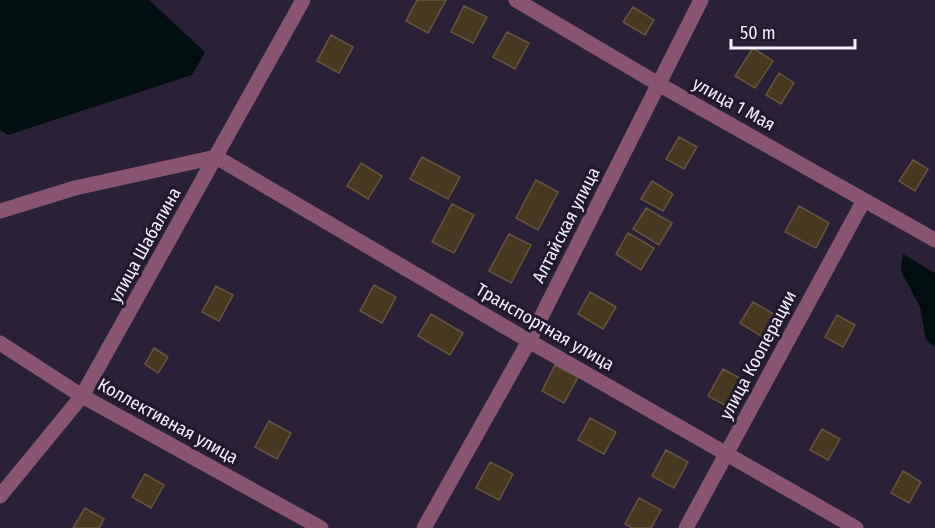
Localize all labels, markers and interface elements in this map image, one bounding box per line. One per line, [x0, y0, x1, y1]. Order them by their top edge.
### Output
scale bar [731, 12, 856, 50]
text: 50 m [740, 22, 776, 44]
street label: улица 1 Мая [689, 72, 779, 136]
street label: Алтайская улица [527, 163, 605, 286]
street label: улица Шабалина [104, 183, 186, 306]
street label: Транспортная улица [472, 278, 618, 376]
street label: улица Кооперации [715, 287, 801, 423]
street label: Коллективная улица [94, 373, 242, 469]

